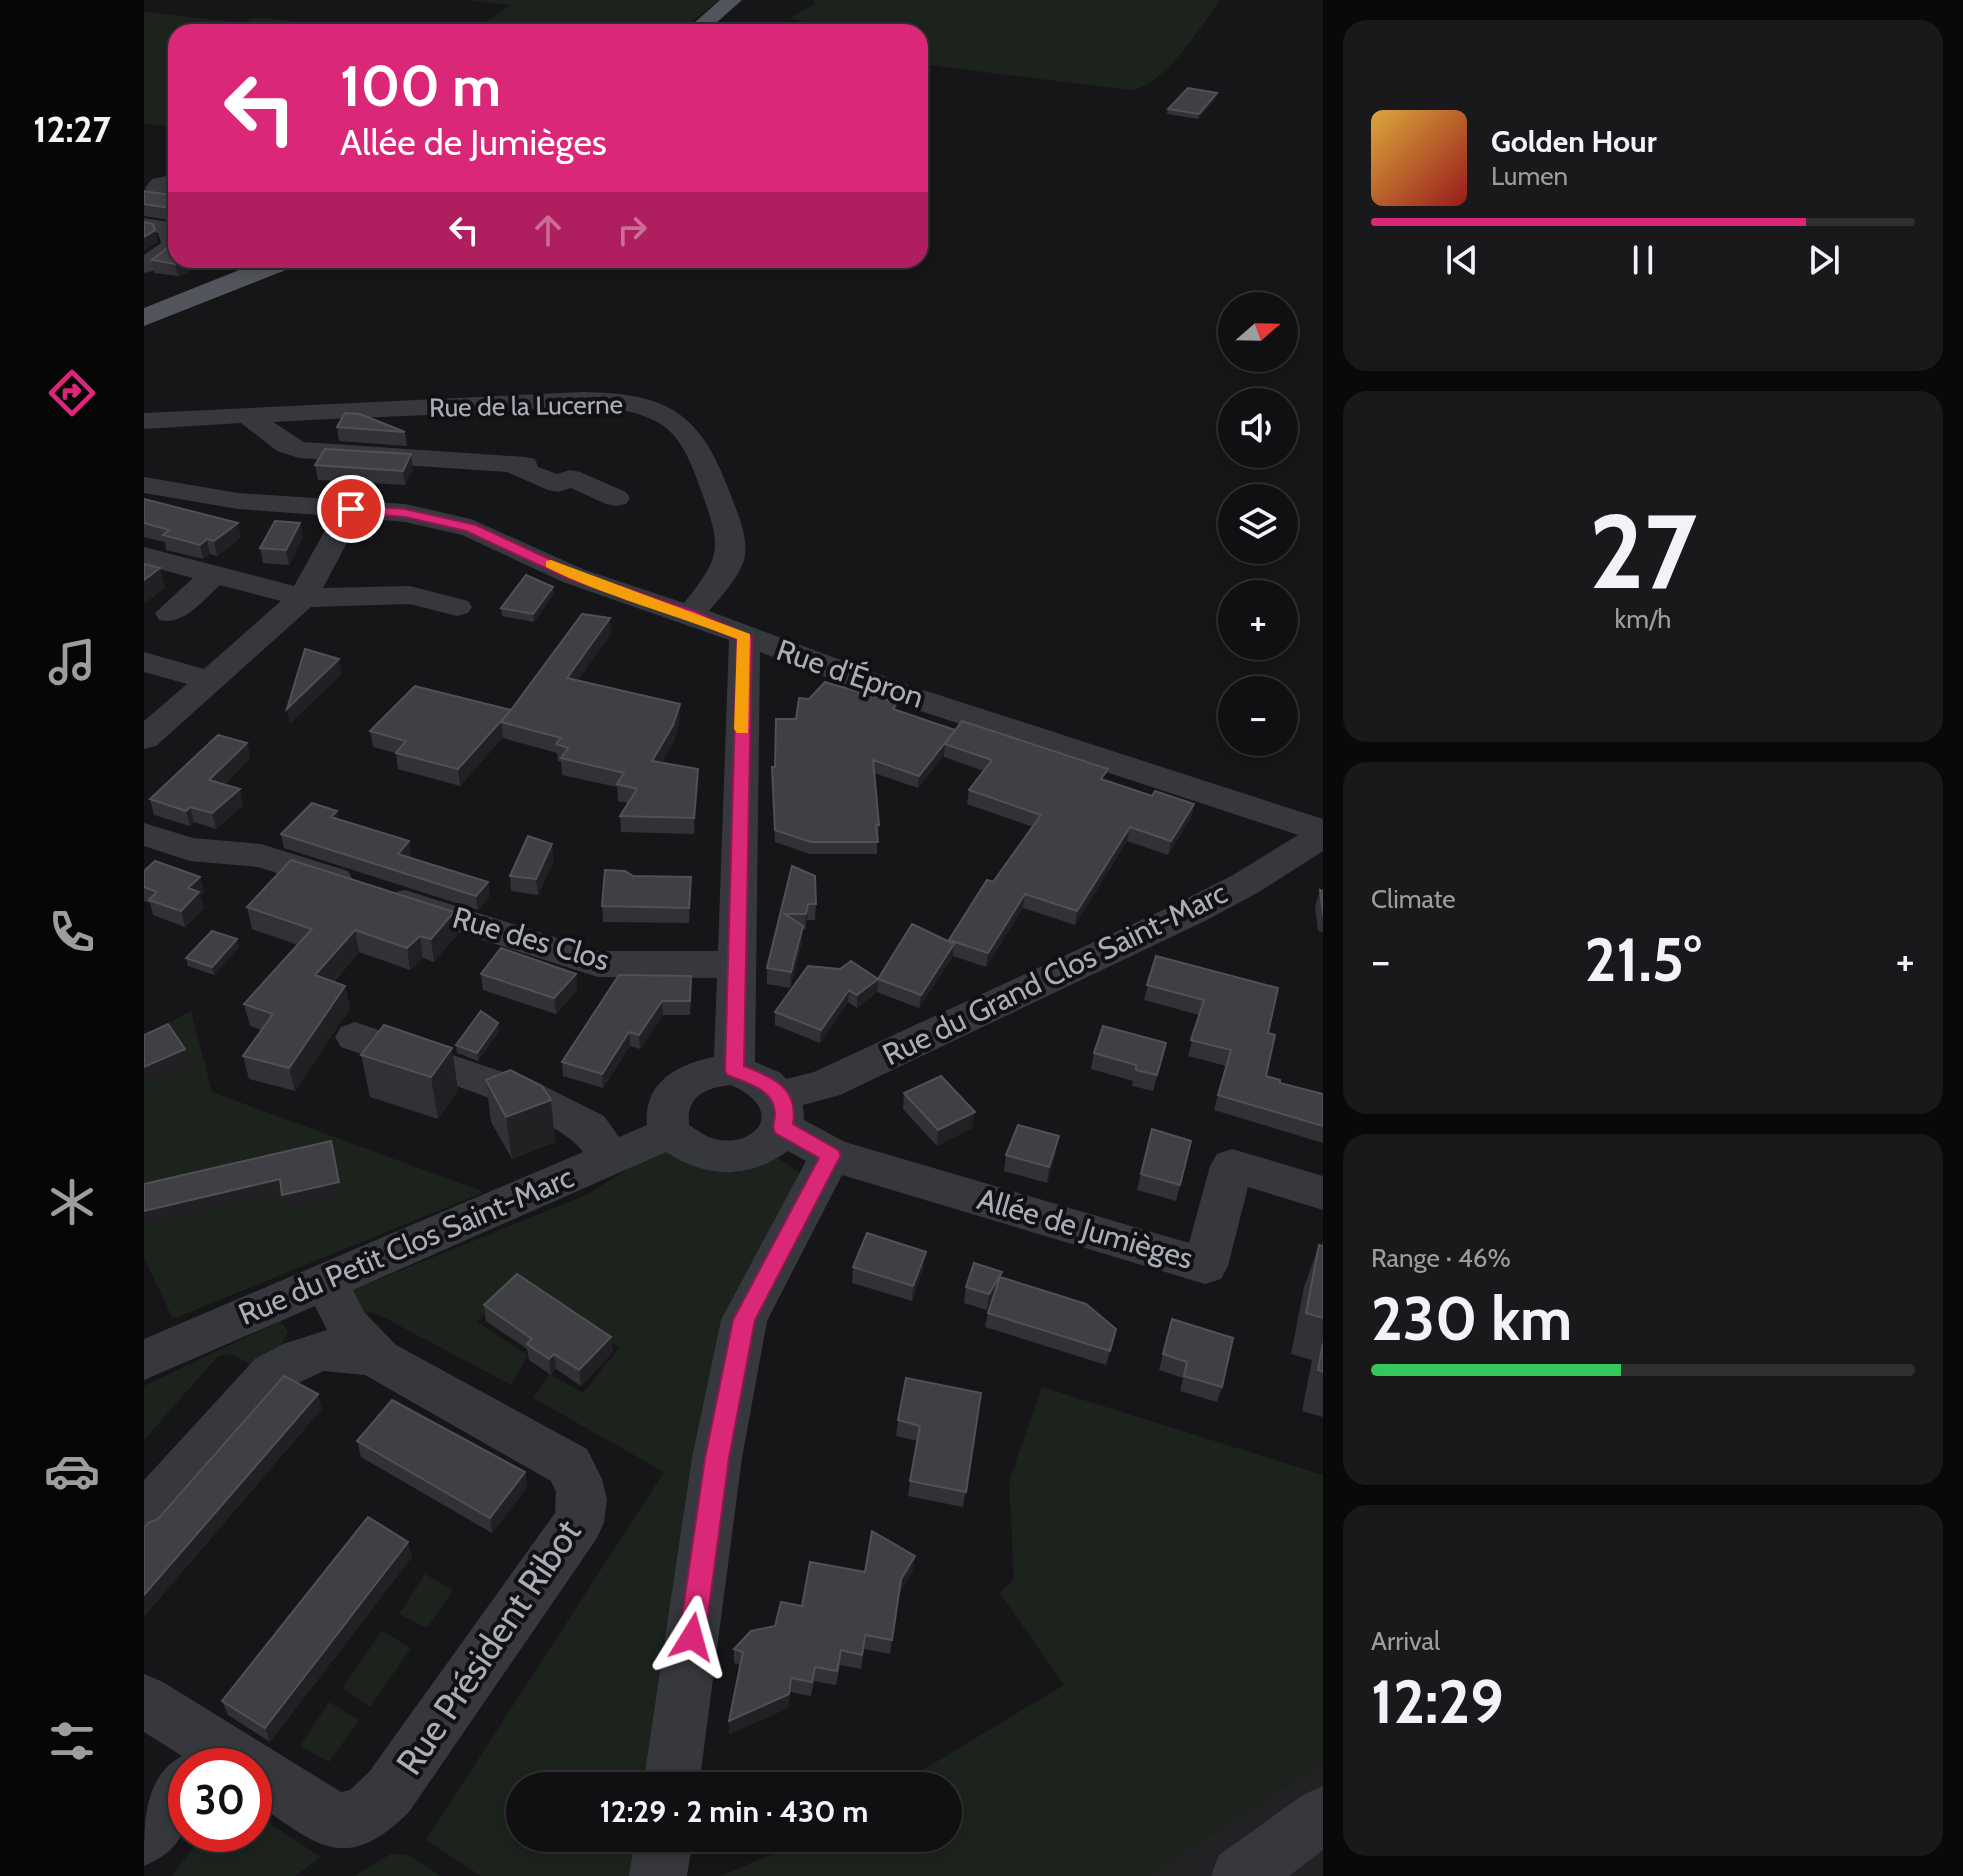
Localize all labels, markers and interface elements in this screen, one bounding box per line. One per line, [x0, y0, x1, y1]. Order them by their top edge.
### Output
text: 100 m [340, 52, 501, 120]
icon: left [208, 56, 312, 160]
text: 12:27 [33, 107, 111, 151]
text: Allée de Jumièges [340, 120, 607, 164]
text: Golden Hour [1491, 123, 1657, 160]
text: Lumen [1491, 160, 1568, 192]
icon: left [442, 208, 486, 252]
icon: ahead [526, 208, 570, 252]
icon: right [610, 208, 654, 252]
icon: previous [1440, 238, 1484, 282]
icon: pause [1621, 238, 1665, 282]
icon: next [1802, 238, 1846, 282]
north arrow [1218, 292, 1298, 372]
map controls [1218, 292, 1298, 756]
icon: directions [44, 365, 100, 421]
street label: Rue de la Lucerne [429, 388, 623, 424]
button: sound [1218, 388, 1298, 468]
pin [317, 475, 385, 543]
button: layers [1218, 484, 1298, 564]
icon: arrive [329, 487, 373, 531]
text: 27 [1589, 488, 1697, 614]
button: + [1218, 580, 1298, 660]
text: km/h [1615, 603, 1671, 635]
street label: Rue d'Épron [772, 631, 928, 716]
icon: music [44, 634, 100, 690]
button: − [1218, 676, 1298, 756]
street label: Rue du Grand Clos Saint-Marc [877, 874, 1233, 1073]
text: Climate [1371, 883, 1456, 915]
street label: Rue des Clos [449, 899, 614, 979]
icon: phone [44, 904, 100, 960]
text: 21.5° [1585, 923, 1701, 996]
text: − [1371, 934, 1390, 987]
text: + [1896, 934, 1915, 987]
street label: Rue du Petit Clos Saint-Marc [233, 1158, 579, 1333]
icon: climate [44, 1174, 100, 1230]
street label: Allée de Jumièges [973, 1180, 1197, 1277]
text: Range · 46% [1371, 1242, 1511, 1274]
text: 230 km [1371, 1282, 1572, 1355]
icon: car [44, 1443, 100, 1499]
street label: Rue Président Ribot [386, 1511, 590, 1783]
position arrow [650, 1595, 734, 1679]
text: Arrival [1371, 1625, 1440, 1657]
text: 12:29 [1371, 1665, 1504, 1738]
icon: filters [44, 1713, 100, 1769]
speed limit sign: 30 [168, 1748, 272, 1852]
text: 12:29 · 2 min · 430 m [600, 1793, 868, 1830]

